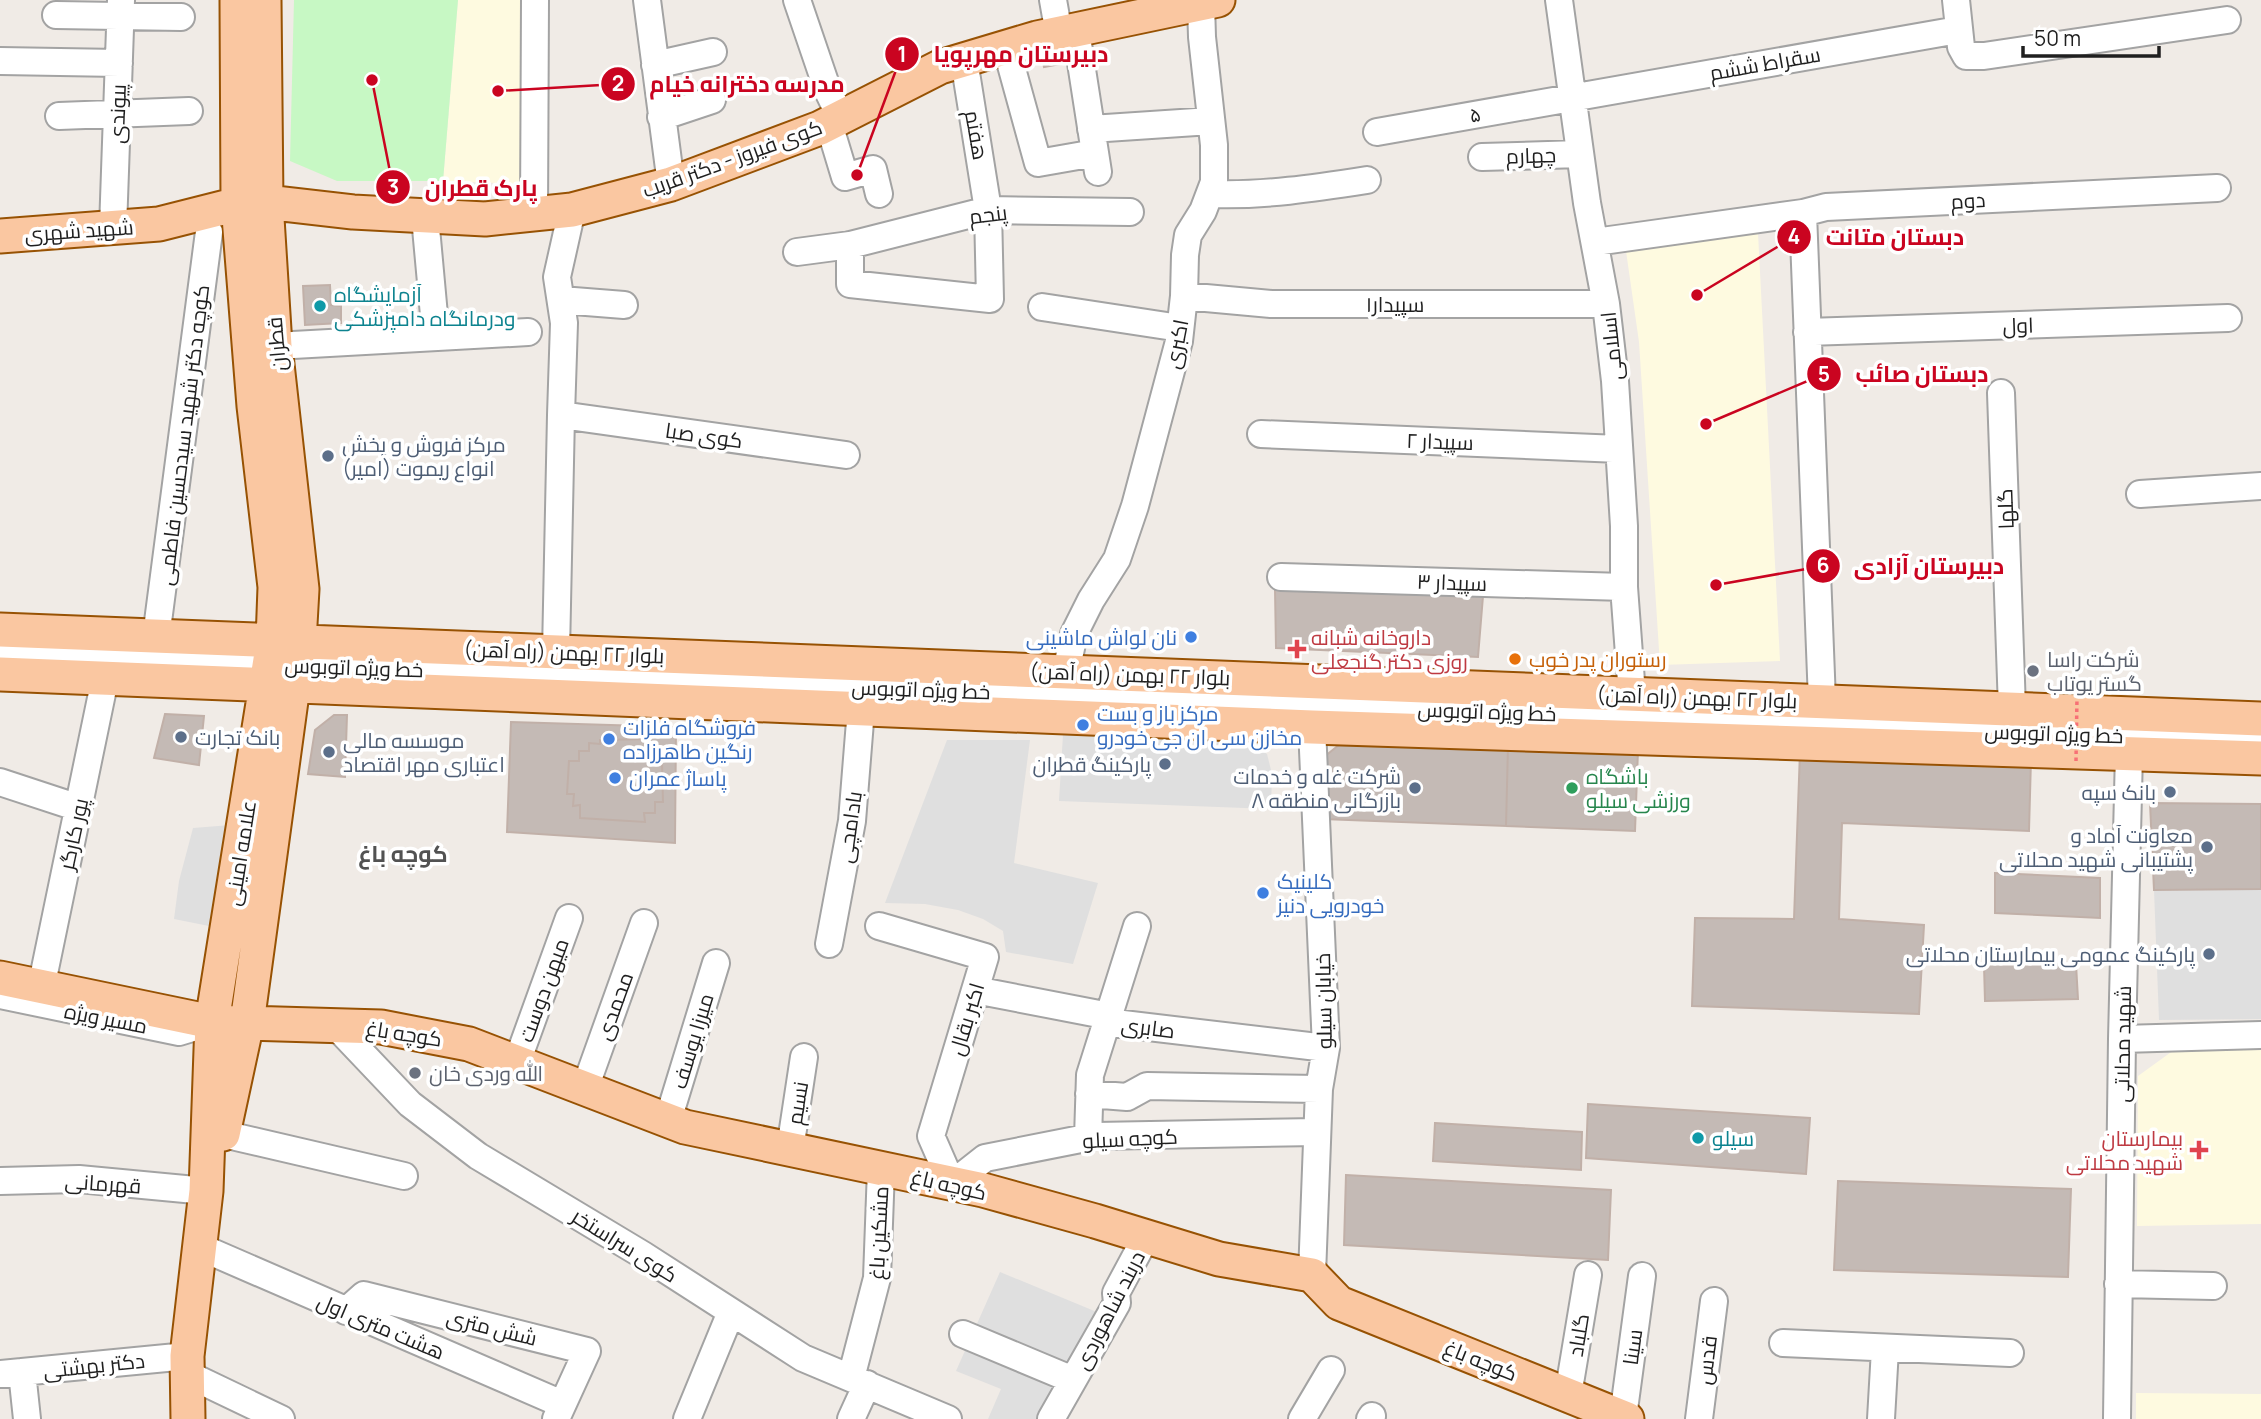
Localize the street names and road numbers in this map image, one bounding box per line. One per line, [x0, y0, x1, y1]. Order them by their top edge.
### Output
street label: سقراط ششم [1707, 39, 1823, 88]
street label: پیوندی [102, 83, 133, 144]
street label: ۵ [1467, 99, 1483, 129]
street label: هفتم [958, 108, 995, 162]
street label: کوی فیروز - دکتر قریب [638, 112, 826, 204]
street label: چهارم [1505, 140, 1557, 171]
street label: دوم [1950, 185, 1986, 216]
street label: پنجم [967, 198, 1009, 231]
street label: شهید شهری [24, 212, 134, 248]
street label: کوچه دکتر شهید سیدحسین فاطمی [151, 283, 216, 587]
street label: سپیدار۱ [1366, 290, 1424, 318]
street label: اسلامی [1593, 310, 1629, 382]
street label: اول [2002, 310, 2034, 340]
street label: قطران [260, 316, 292, 372]
street label: اکبری [1157, 317, 1195, 371]
street label: کوی صبا [663, 416, 745, 454]
street label: سپیدار ۲ [1406, 426, 1474, 456]
street label: گلها [1990, 488, 2020, 530]
street label: سپیدار ۳ [1416, 567, 1488, 597]
street label: بلوار ۲۲ بهمن (راه آهن) [463, 635, 665, 669]
street label: خط ویژه اتوبوس [284, 651, 424, 683]
street label: بلوار ۲۲ بهمن (راه آهن) [1029, 657, 1231, 691]
street label: خط ویژه اتوبوس [851, 673, 991, 705]
street label: بلوار ۲۲ بهمن (راه آهن) [1596, 680, 1798, 714]
street label: خط ویژه اتوبوس [1417, 695, 1557, 727]
street label: خط ویژه اتوبوس [1984, 717, 2124, 749]
street label: بادامچی [830, 789, 869, 865]
street label: پور کارگر [52, 795, 95, 874]
street label: علامه امینی [218, 798, 262, 908]
street label: میهن دوست [511, 934, 575, 1046]
street label: خیابان سیلو [1308, 953, 1338, 1049]
street label: محمدی [589, 968, 639, 1044]
street label: اکبر بقال [942, 979, 990, 1059]
street label: شهید محلاتی [2107, 985, 2137, 1103]
street label: میرزا یوسف [664, 990, 720, 1092]
street label: مسیر ویژه [62, 996, 150, 1040]
street label: صابری [1119, 1010, 1177, 1044]
street label: کوچه باغ [364, 1013, 444, 1054]
street label: نسیم [780, 1079, 815, 1127]
street label: کوچه سیلو [1082, 1122, 1178, 1155]
street label: کوچه باغ [908, 1162, 989, 1207]
street label: قهرمانی [64, 1166, 142, 1200]
street label: مشکین باغ [862, 1185, 895, 1281]
street label: کوی سراستخر [566, 1201, 683, 1289]
street label: دربند شاهوردی [1067, 1246, 1151, 1374]
street label: هشت متری اول [313, 1287, 449, 1365]
street label: شش متری [444, 1302, 540, 1352]
street label: گلباد [1561, 1312, 1595, 1358]
street label: سینا [1616, 1327, 1648, 1367]
street label: کوچه باغ [1440, 1333, 1522, 1388]
street label: قدس [1689, 1334, 1723, 1386]
street label: دکتر بهشتی [42, 1346, 146, 1384]

